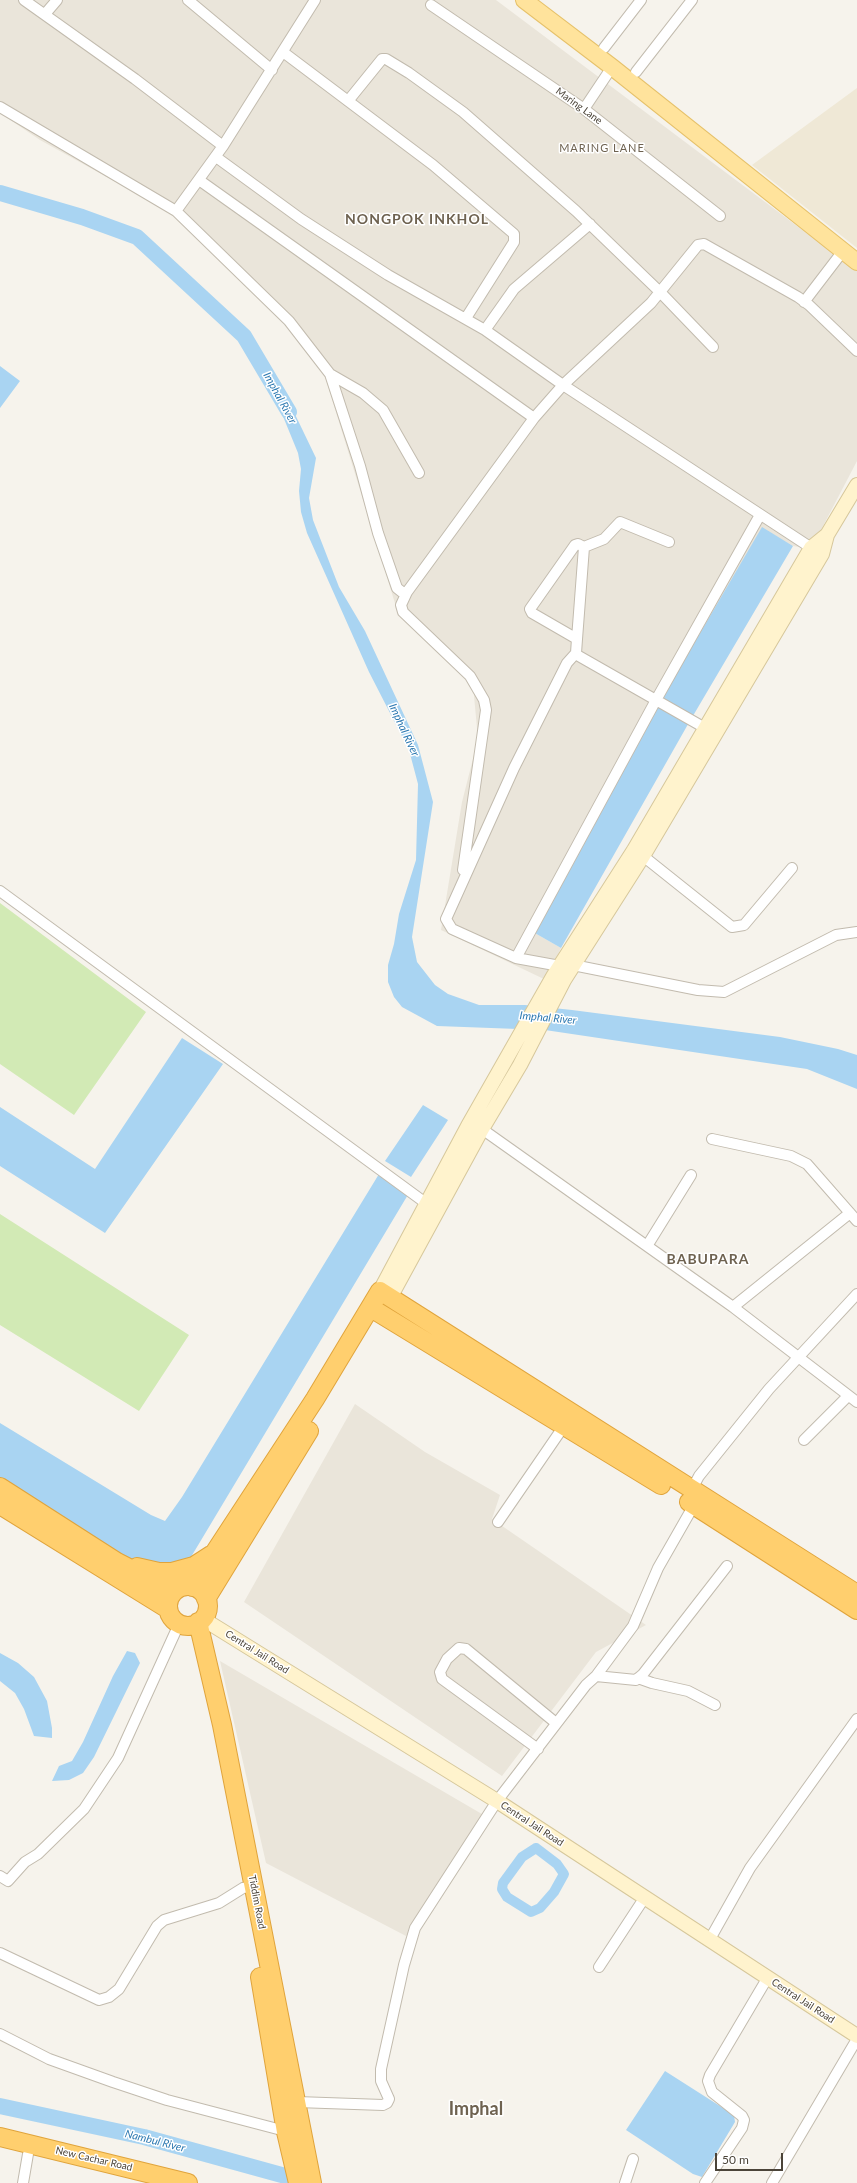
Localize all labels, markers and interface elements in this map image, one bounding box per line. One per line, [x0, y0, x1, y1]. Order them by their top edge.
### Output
street label: Maring Lane [553, 85, 605, 127]
district label: MARING LANE [559, 141, 645, 155]
district label: NONGPOK INKHOL [345, 211, 489, 227]
water label: Imphal River [260, 370, 300, 426]
water label: Imphal River [386, 701, 422, 759]
water label: Imphal River [519, 1009, 577, 1027]
district label: BABUPARA [667, 1251, 749, 1267]
street label: Central Jail Road [223, 1628, 291, 1676]
street label: Central Jail Road [498, 1799, 566, 1849]
street label: Tiddim Road [246, 1874, 268, 1930]
street label: Central Jail Road [769, 1976, 837, 2026]
district label: Imphal [449, 2098, 503, 2120]
water label: Nambul River [124, 2127, 186, 2155]
street label: New Cachar Road [54, 2144, 134, 2174]
scale bar [717, 2145, 785, 2171]
text: 50 m [722, 2152, 749, 2167]

